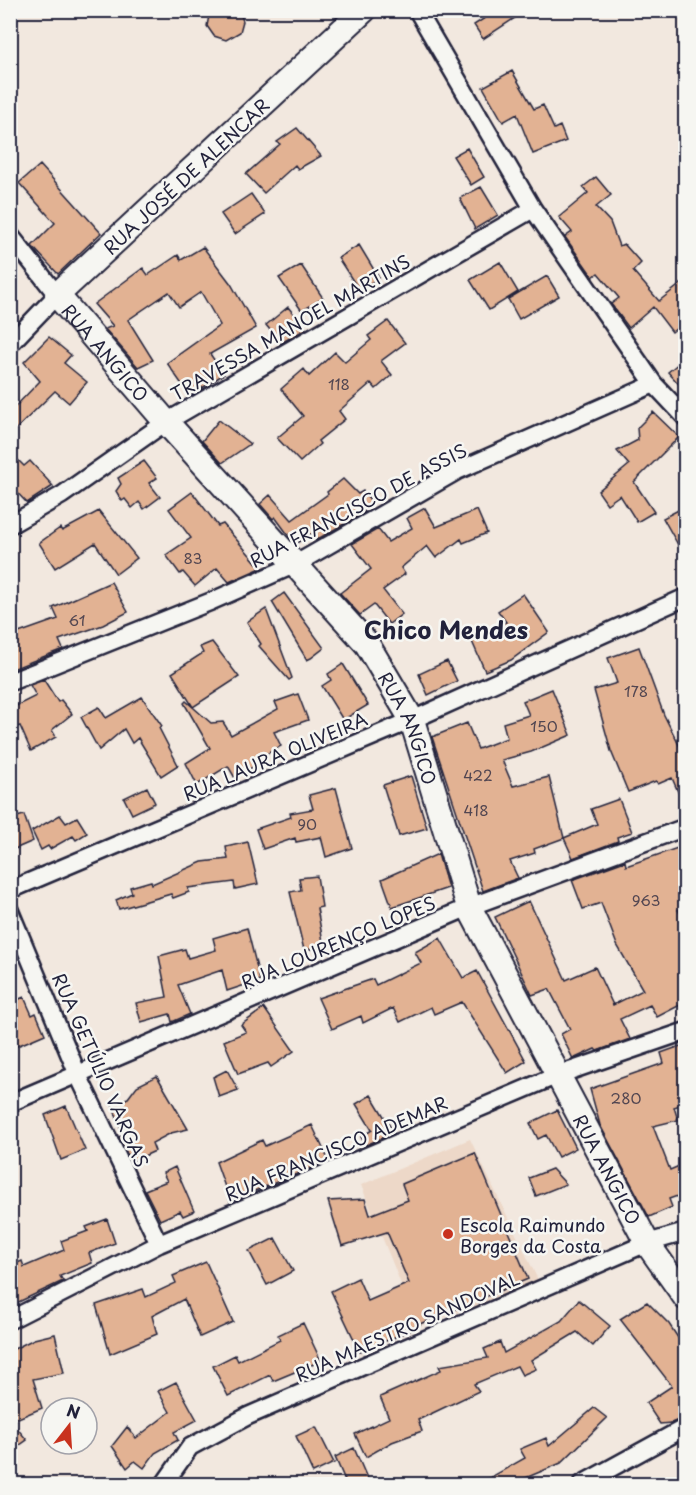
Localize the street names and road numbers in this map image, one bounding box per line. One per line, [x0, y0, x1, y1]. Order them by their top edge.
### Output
street label: RUA JOSÉ DE ALENCAR [97, 92, 275, 260]
street label: TRAVESSA MANOEL MARTINS [165, 247, 415, 407]
street label: RUA ANGICO [56, 297, 156, 407]
street label: RUA FRANCISCO DE ASSIS [245, 436, 471, 574]
street label: RUA ANGICO [373, 666, 444, 788]
street label: RUA LAURA OLIVEIRA [179, 705, 372, 807]
street label: RUA LOURENÇO LOPES [237, 889, 439, 995]
street label: RUA GETÚLIO VARGAS [46, 969, 156, 1171]
street label: RUA FRANCISCO ADEMAR [220, 1089, 452, 1207]
street label: RUA ANGICO [567, 1109, 648, 1229]
street label: RUA MAESTRO SANDOVAL [290, 1264, 524, 1388]

